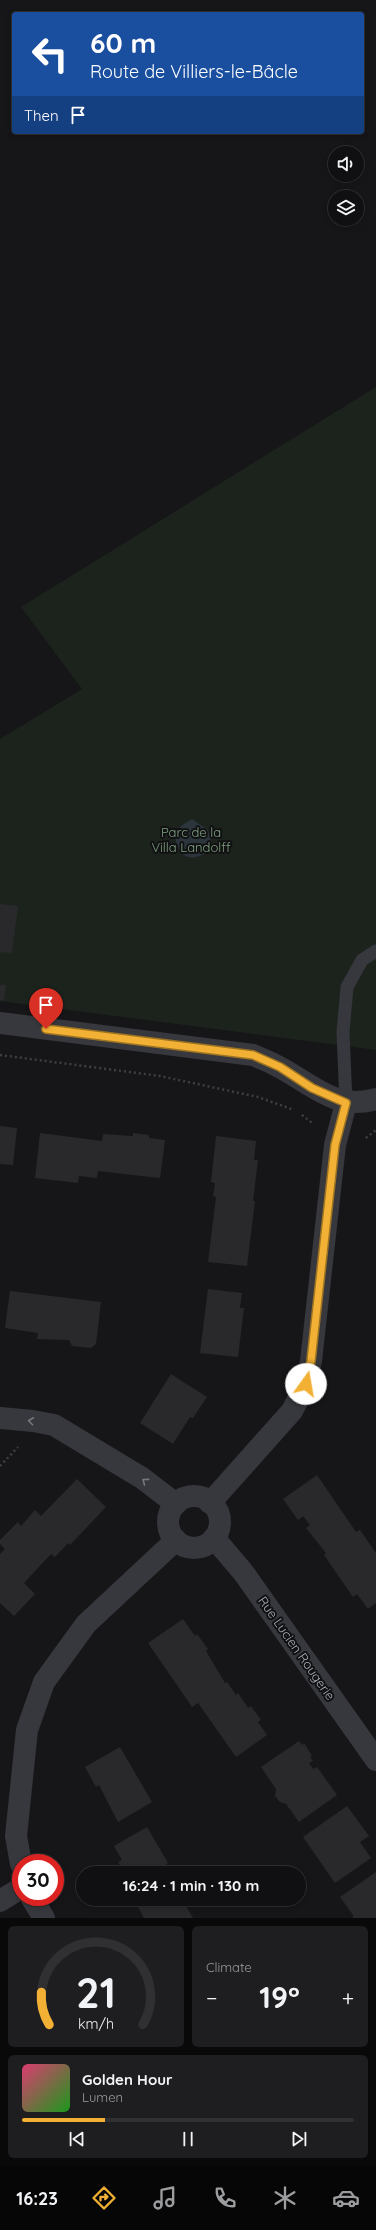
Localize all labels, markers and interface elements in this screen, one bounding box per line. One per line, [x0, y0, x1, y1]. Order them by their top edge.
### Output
text: 60 m [90, 25, 156, 60]
icon: left [24, 28, 76, 80]
text: Route de Villiers-le-Bâcle [90, 60, 298, 83]
icon: arrive [67, 104, 89, 126]
text: Then [24, 106, 59, 125]
map controls [328, 146, 364, 226]
button: sound [328, 146, 364, 182]
button: layers [328, 190, 364, 226]
park label: Parc de la Villa Landolff [151, 824, 231, 855]
pin [29, 988, 63, 1029]
icon: arrive [35, 994, 57, 1016]
position arrow [285, 1363, 327, 1405]
one-way arrow [28, 1417, 34, 1426]
one-way arrow [142, 1478, 149, 1485]
street label: Rue Lucien Rougerie [255, 1593, 339, 1703]
speed limit sign: 30 [12, 1854, 64, 1906]
text: 16:24 · 1 min · 130 m [123, 1876, 259, 1895]
text: Climate [206, 1959, 252, 1975]
text: 21 [76, 1965, 116, 2017]
text: 19° [259, 1978, 300, 2016]
text: − [206, 1984, 217, 2012]
text: + [342, 1984, 354, 2012]
text: km/h [78, 2014, 114, 2032]
text: Golden Hour [82, 2070, 173, 2089]
text: Lumen [82, 2089, 123, 2105]
icon: previous [66, 2128, 88, 2150]
icon: pause [177, 2128, 199, 2150]
icon: next [288, 2128, 310, 2150]
icon: directions [90, 2184, 118, 2212]
icon: music [151, 2184, 179, 2212]
icon: phone [211, 2184, 239, 2212]
icon: climate [271, 2184, 299, 2212]
icon: car [332, 2184, 360, 2212]
text: 16:23 [16, 2187, 58, 2210]

